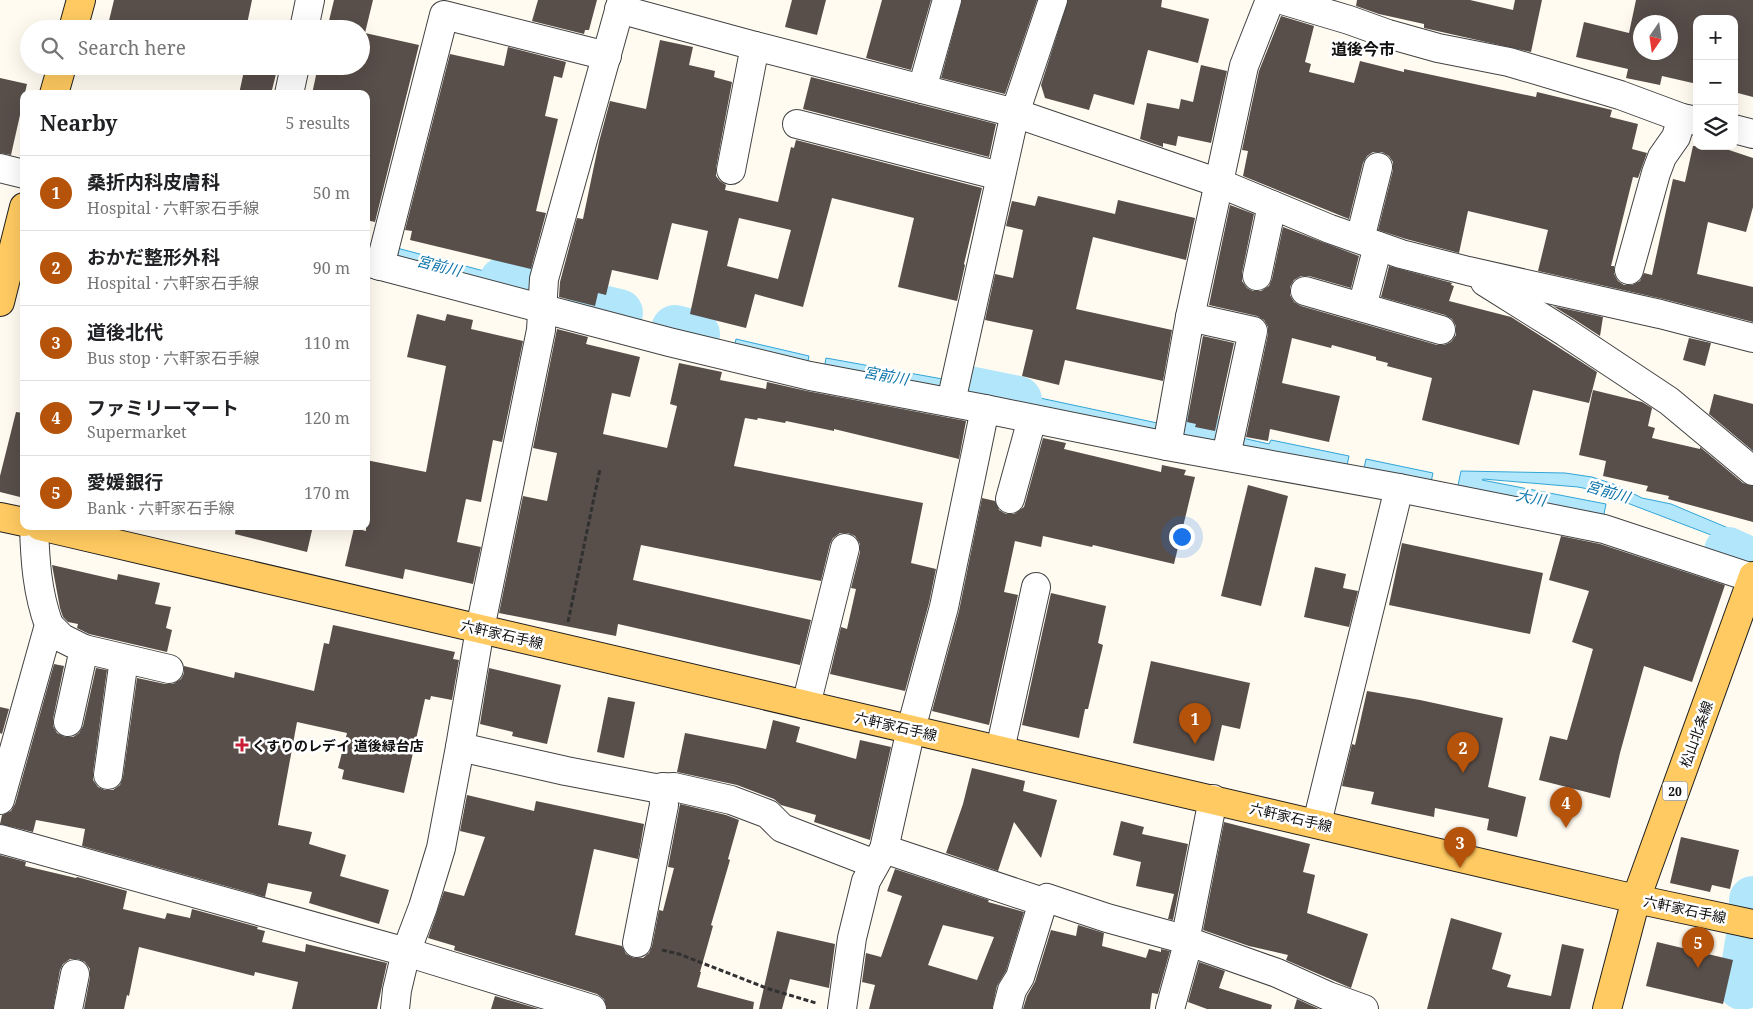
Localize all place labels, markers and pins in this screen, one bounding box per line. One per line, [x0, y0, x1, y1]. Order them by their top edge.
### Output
pin: 1 [1179, 703, 1211, 744]
pin: 2 [1447, 732, 1479, 773]
place label: くすりのレデイ 道後緑台店 [252, 736, 424, 755]
marker: くすりのレデイ 道後緑台店 [236, 739, 248, 751]
pin: 4 [1550, 787, 1582, 828]
pin: 3 [1444, 827, 1476, 868]
pin: 5 [1682, 927, 1714, 968]

